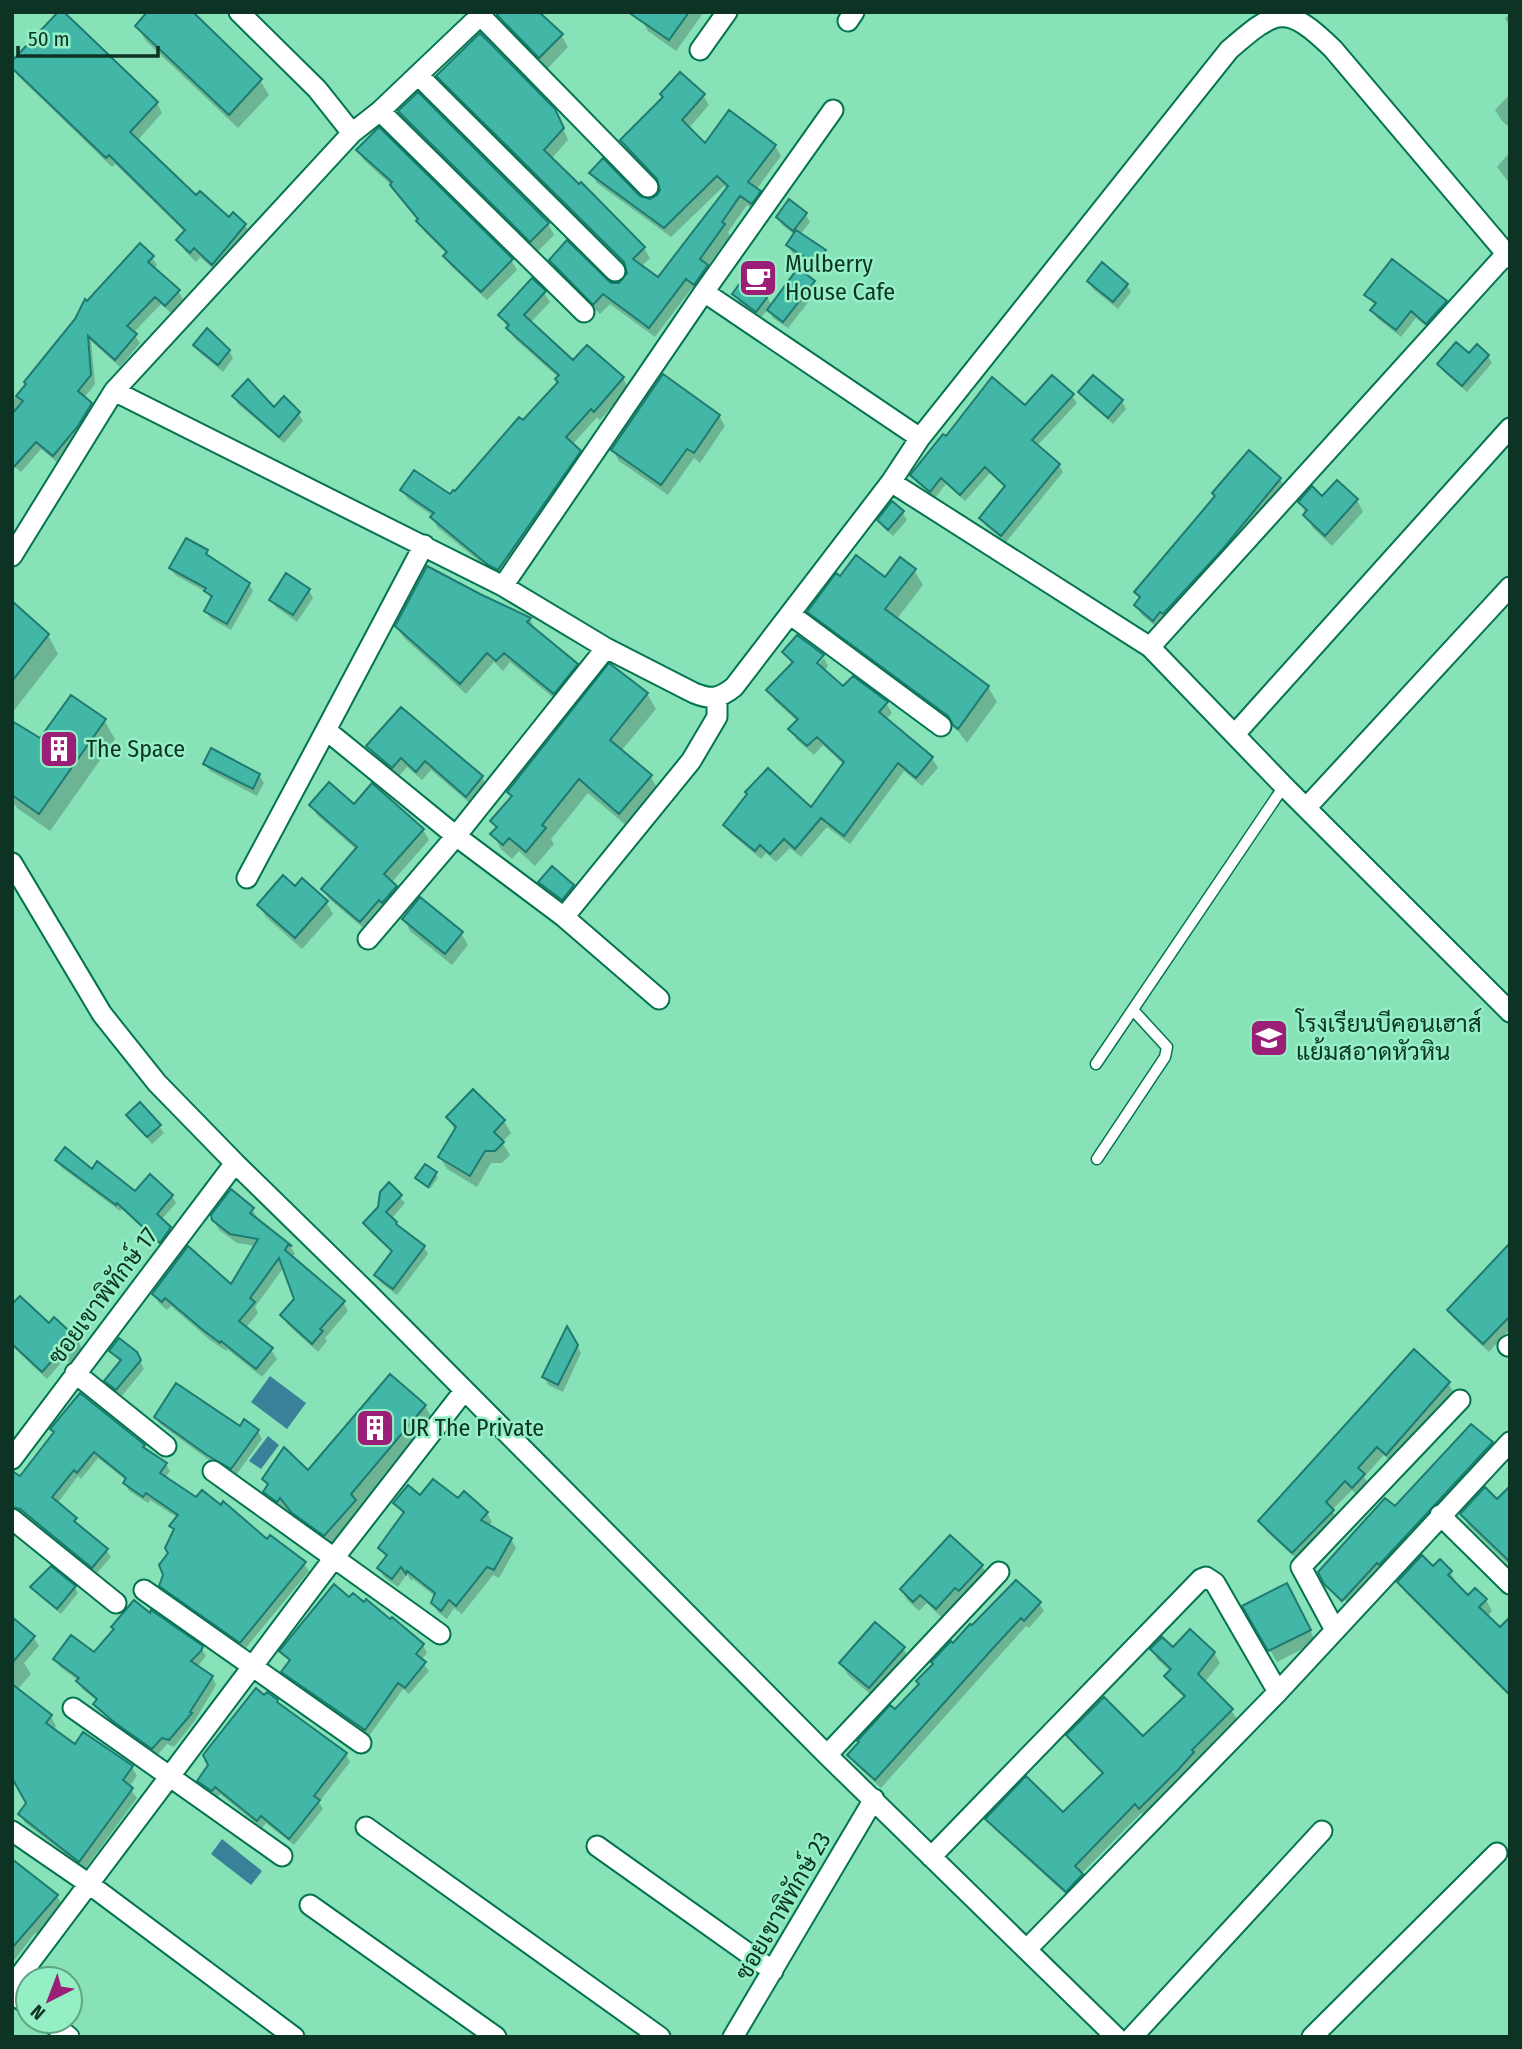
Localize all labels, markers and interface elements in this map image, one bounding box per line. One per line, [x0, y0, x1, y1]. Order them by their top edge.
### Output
scale bar [18, 14, 158, 58]
text: 50 m [28, 26, 70, 52]
place label: Mulberry House Cafe [785, 250, 895, 306]
cafe icon: Mulberry House Cafe [737, 257, 779, 299]
building icon: The Space [38, 728, 80, 770]
place label: The Space [86, 735, 185, 763]
place label: โรงเรียนบีคอนเฮาส์ แย้มสอาดหัวหิน [1294, 1008, 1482, 1066]
school or university icon: โรงเรียนบีคอนเฮาส์ แย้มสอาดหัวหิน [1248, 1017, 1290, 1059]
street label: ซอยเขาพิทักษ์ 17 [41, 1221, 164, 1370]
building icon: UR The Private [354, 1407, 396, 1449]
place label: UR The Private [402, 1414, 544, 1442]
street label: ซอยเขาพิทักษ์ 23 [728, 1826, 837, 1985]
north arrow [14, 1965, 84, 2035]
text: N [26, 2000, 50, 2025]

